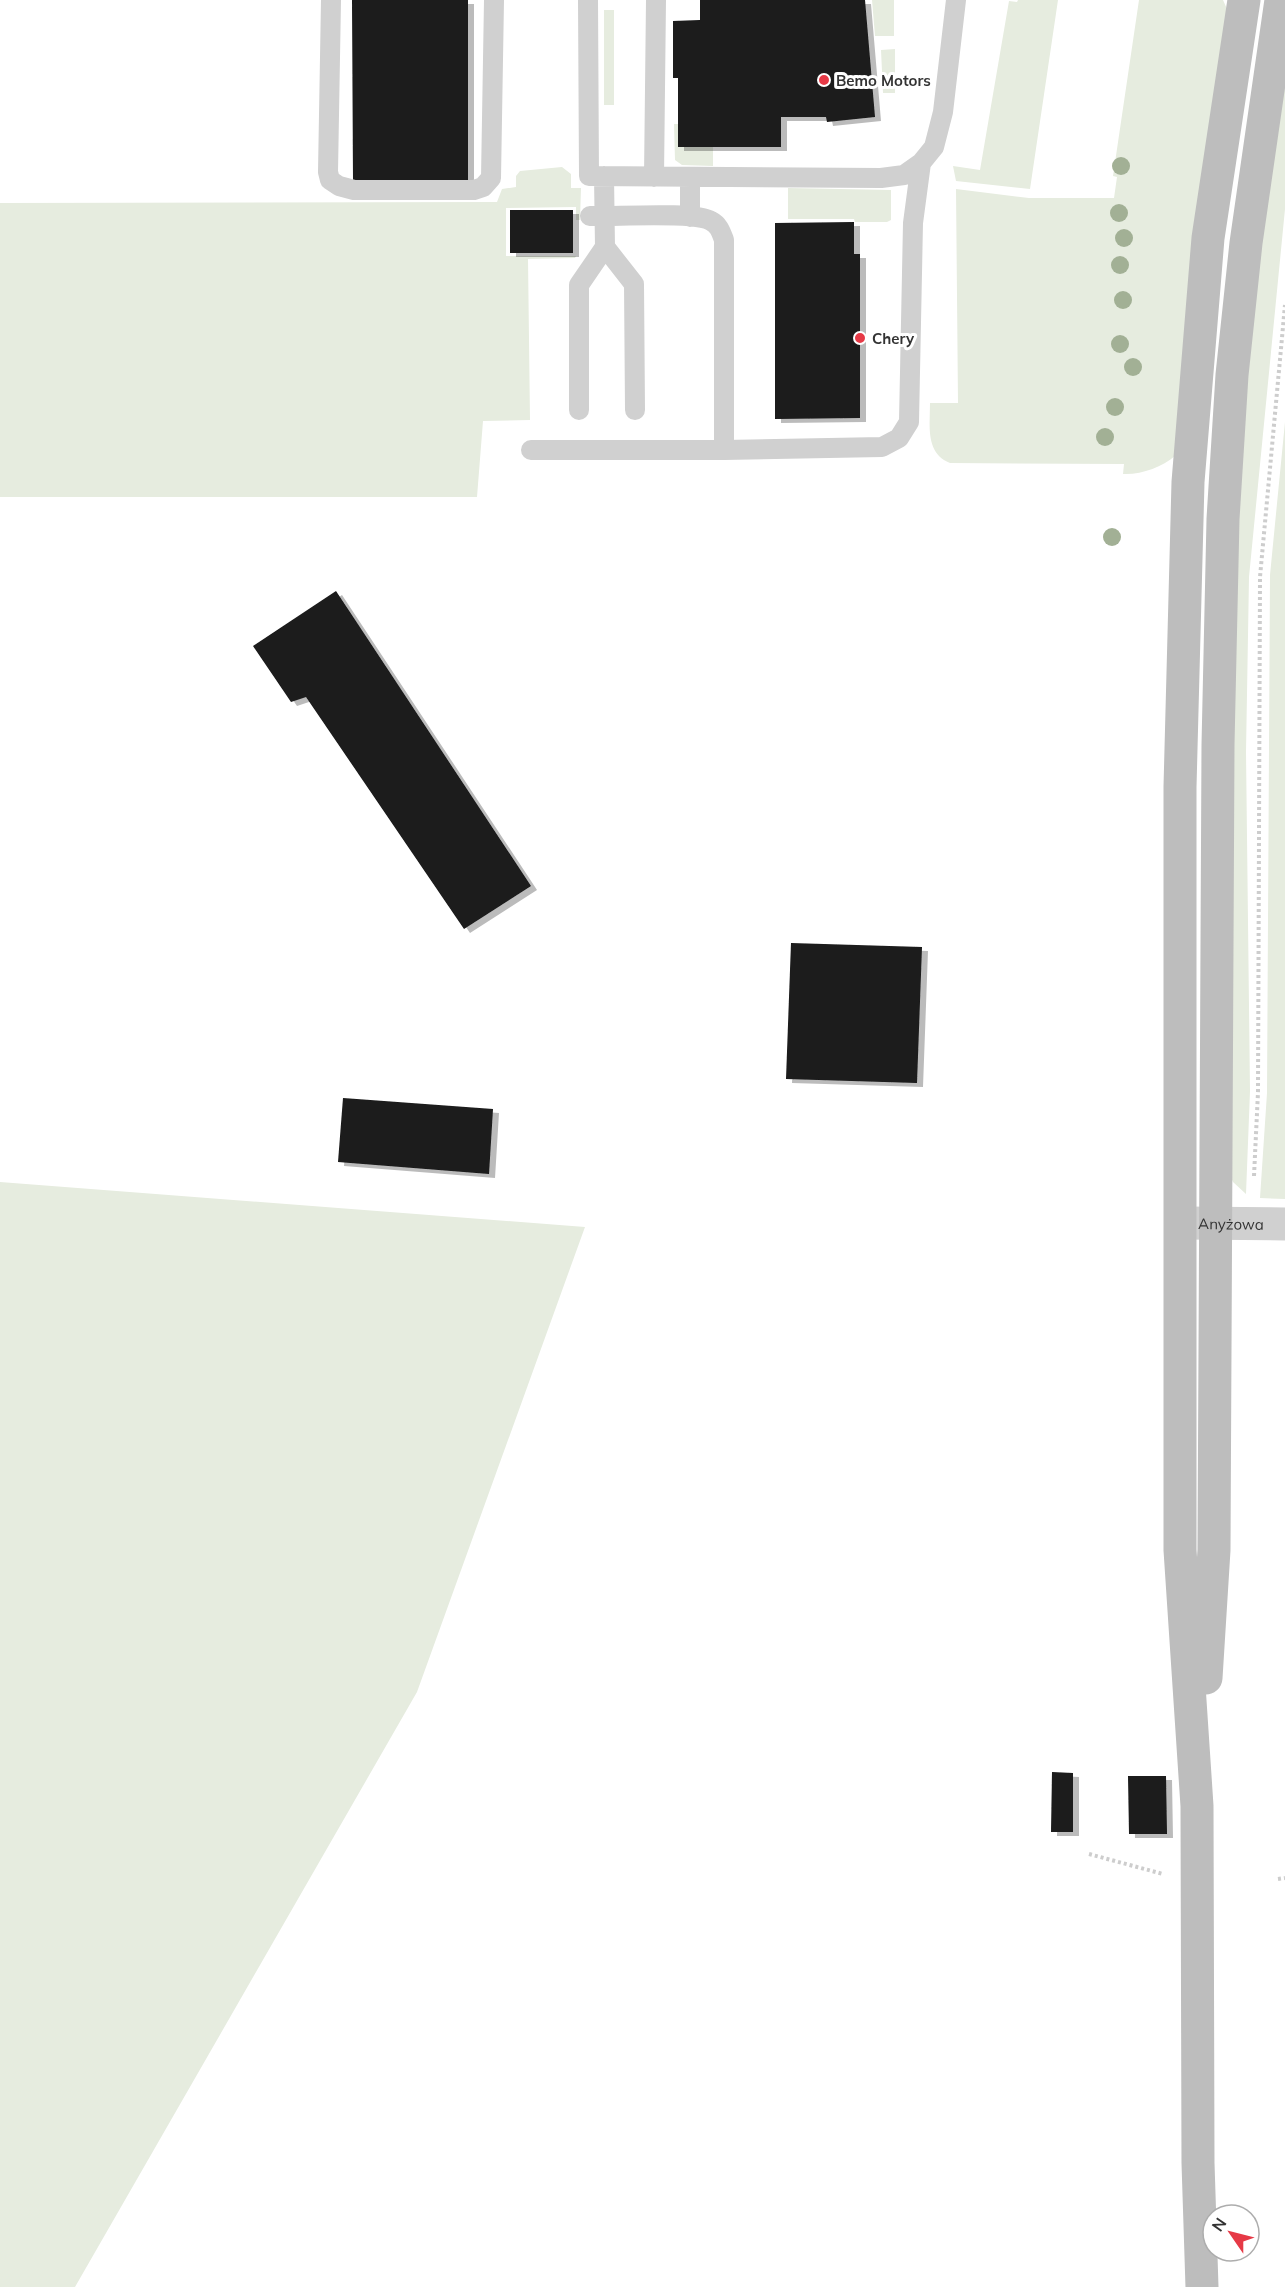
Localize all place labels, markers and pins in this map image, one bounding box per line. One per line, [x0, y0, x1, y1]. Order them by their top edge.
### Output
place label: Bemo Motors [836, 71, 931, 90]
marker: Bemo Motors [817, 73, 831, 87]
place label: Chery [872, 329, 915, 348]
marker: Chery [853, 331, 867, 345]

